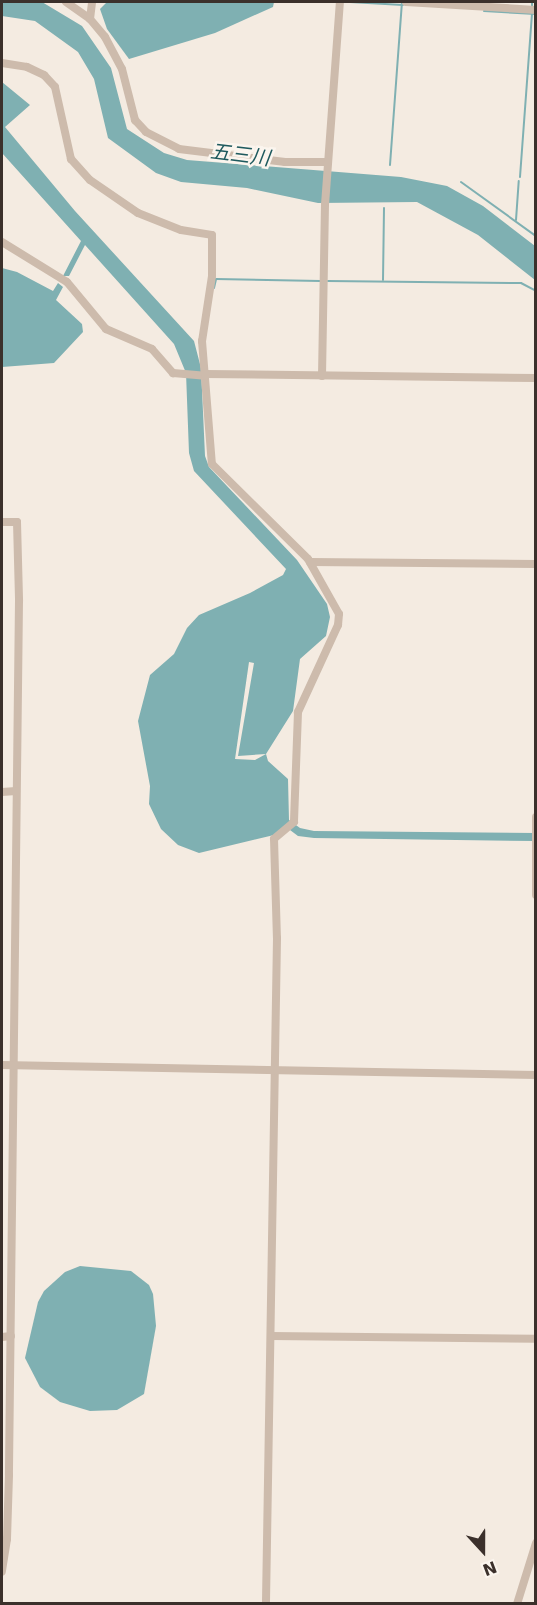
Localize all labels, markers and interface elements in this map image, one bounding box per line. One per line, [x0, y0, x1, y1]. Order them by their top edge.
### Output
water label: 五三川 [209, 139, 271, 171]
north arrow [453, 1521, 513, 1581]
text: N [480, 1557, 499, 1580]

